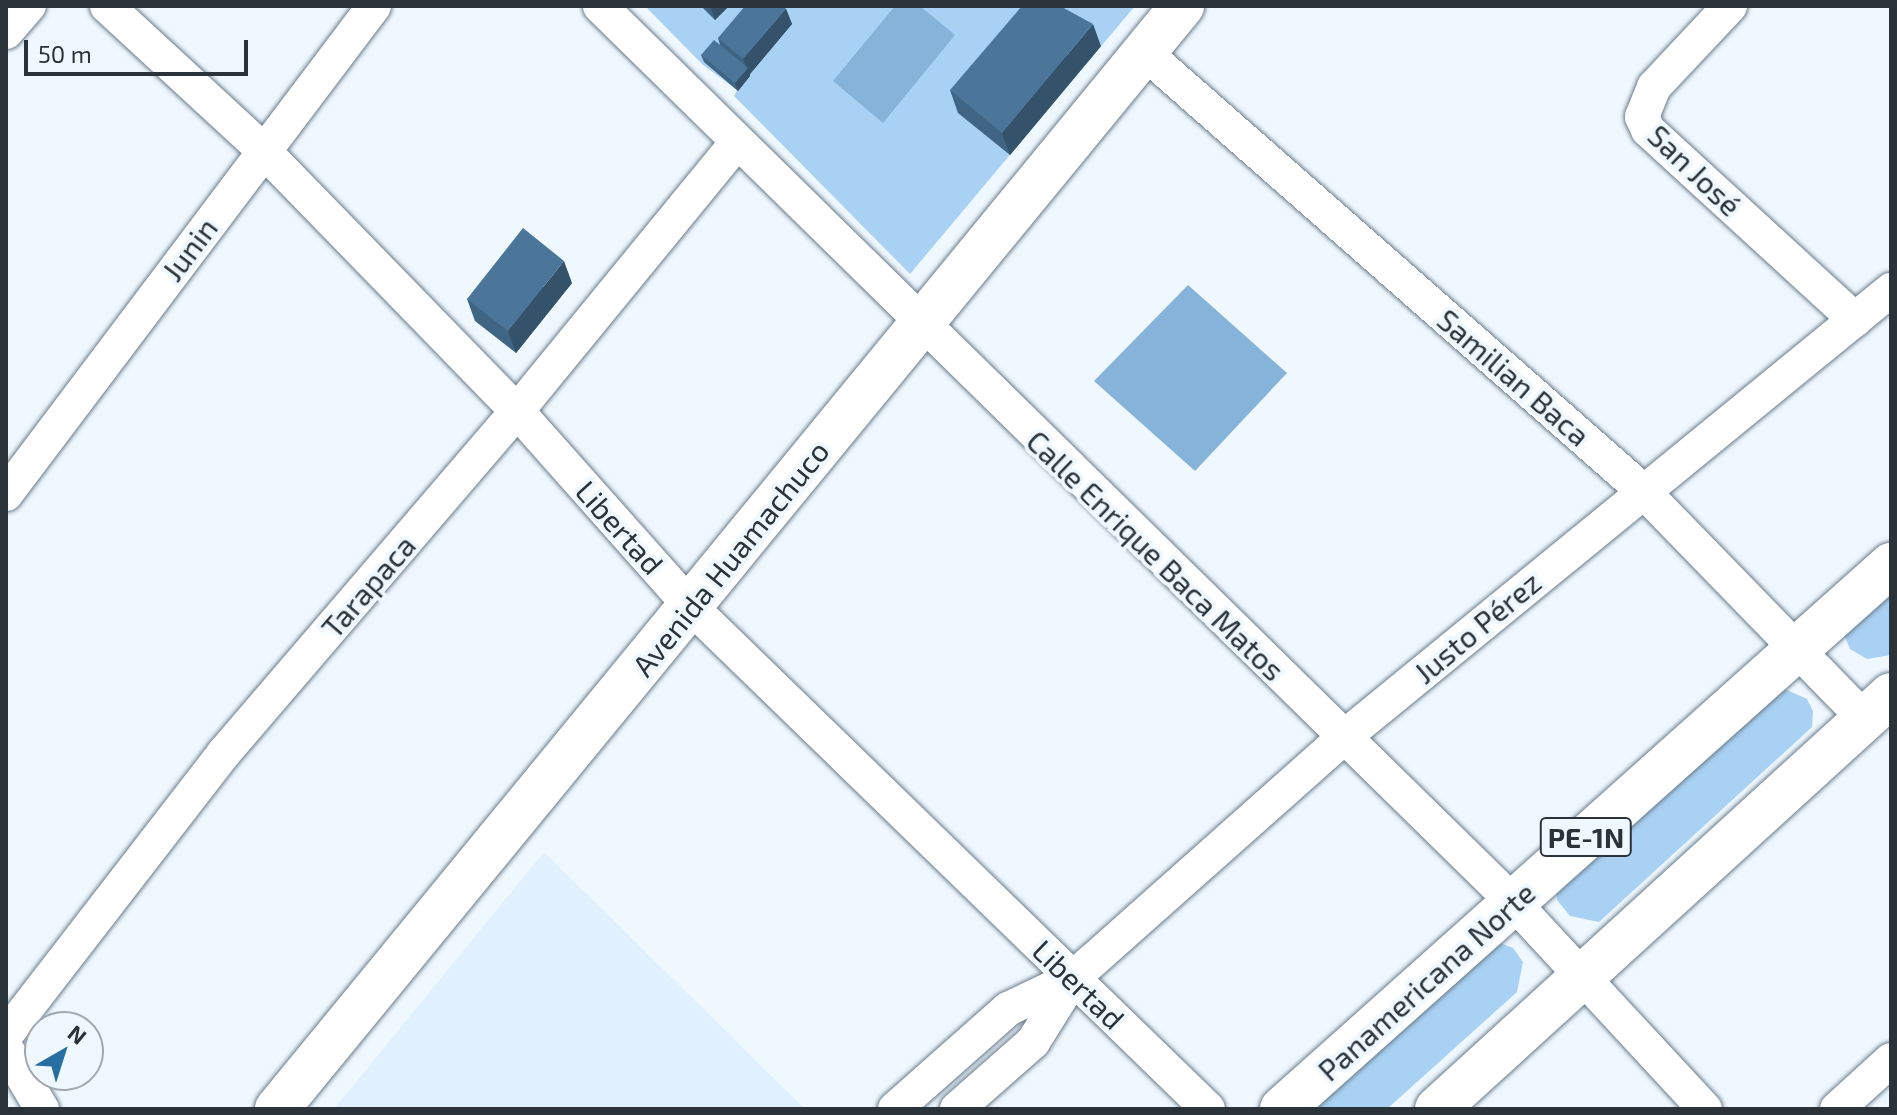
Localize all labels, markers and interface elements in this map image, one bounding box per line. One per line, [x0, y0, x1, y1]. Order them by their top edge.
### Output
scale bar [28, 24, 252, 74]
text: 50 m [38, 39, 92, 68]
street label: San José [1641, 117, 1749, 223]
street label: Junin [154, 210, 224, 288]
street label: Samilian Baca [1430, 301, 1598, 453]
street label: Calle Enrique Baca Matos [1020, 422, 1292, 688]
street label: Avenida Huamachuco [624, 433, 836, 683]
street label: Libertad [569, 473, 671, 581]
street label: Tarapaca [314, 527, 422, 645]
street label: Justo Pérez [1406, 564, 1548, 690]
road number: PE-1N [1538, 813, 1634, 861]
street label: Panamericana Norte [1310, 874, 1542, 1088]
street label: Libertad [1026, 932, 1132, 1036]
north arrow [24, 1011, 104, 1091]
text: N [63, 1019, 92, 1049]

